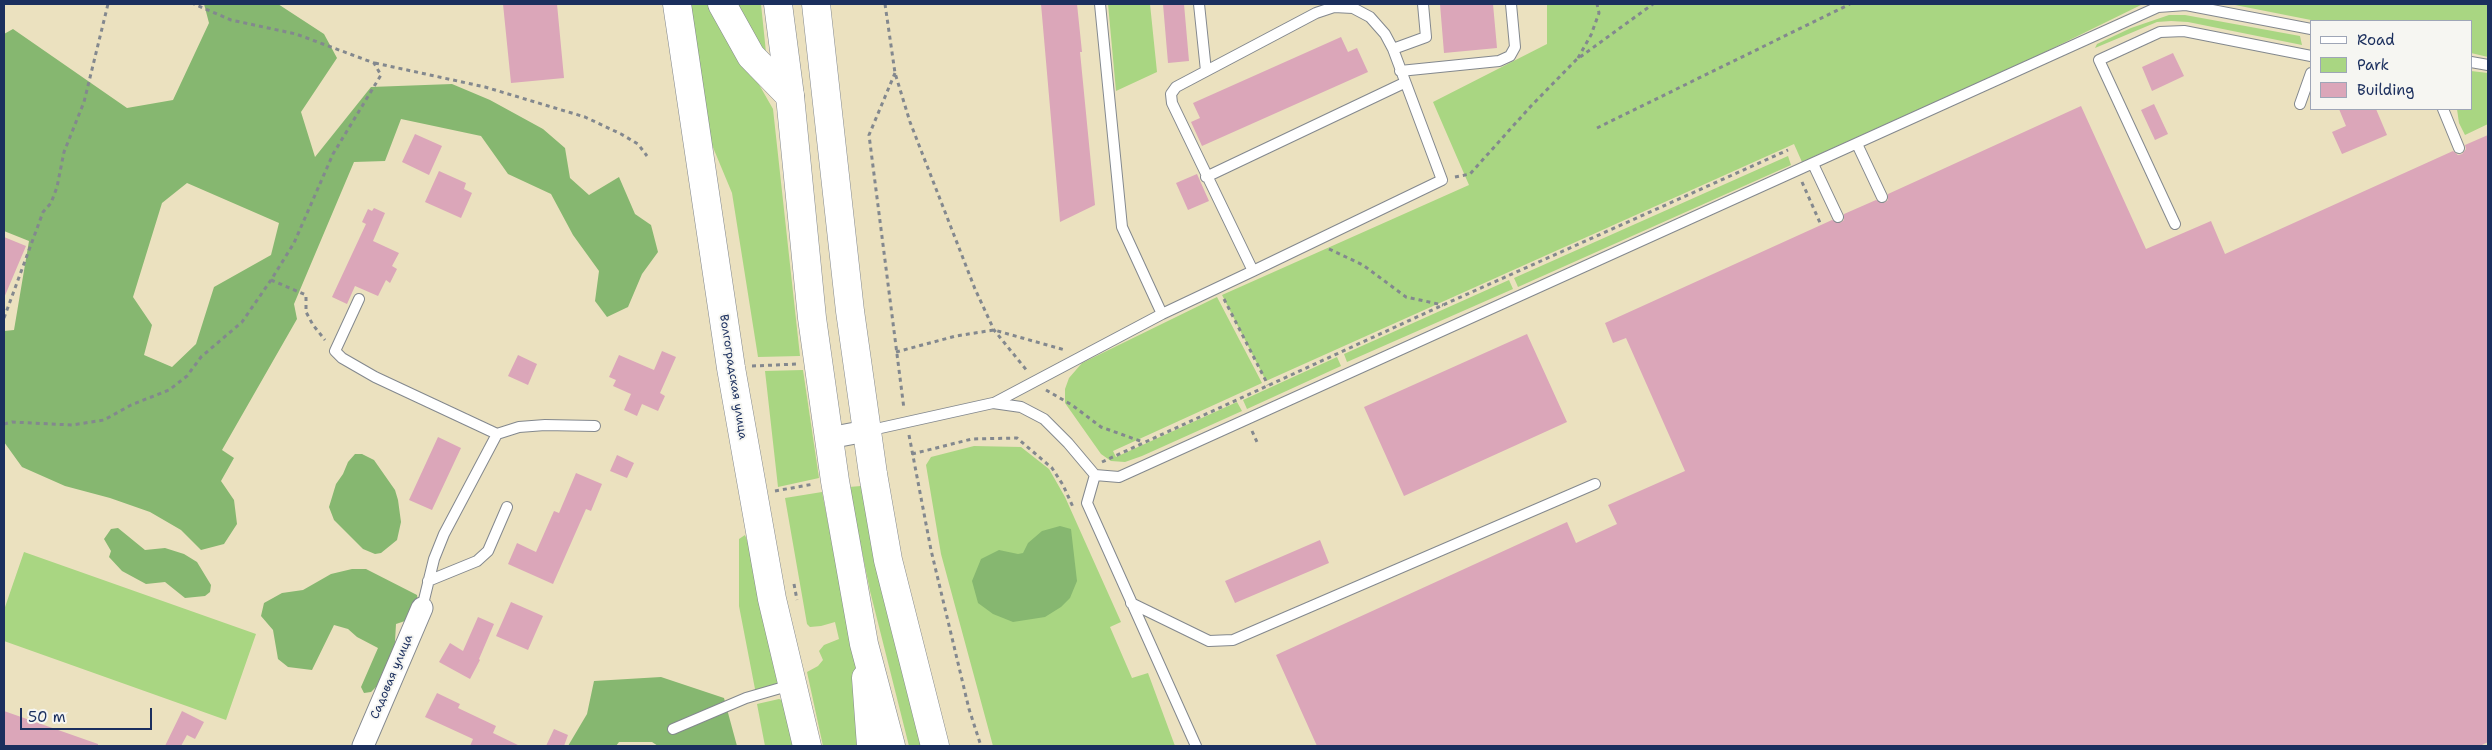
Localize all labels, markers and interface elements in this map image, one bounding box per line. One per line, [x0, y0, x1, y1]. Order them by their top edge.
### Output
legend [2310, 20, 2472, 110]
text: Road [2357, 30, 2395, 50]
text: Park [2357, 55, 2389, 75]
text: Building [2357, 80, 2414, 100]
street label: Волгоградская улица [716, 313, 750, 441]
street label: Садовая улица [368, 633, 416, 721]
scale bar [22, 698, 155, 730]
text: 50 m [28, 707, 66, 727]

